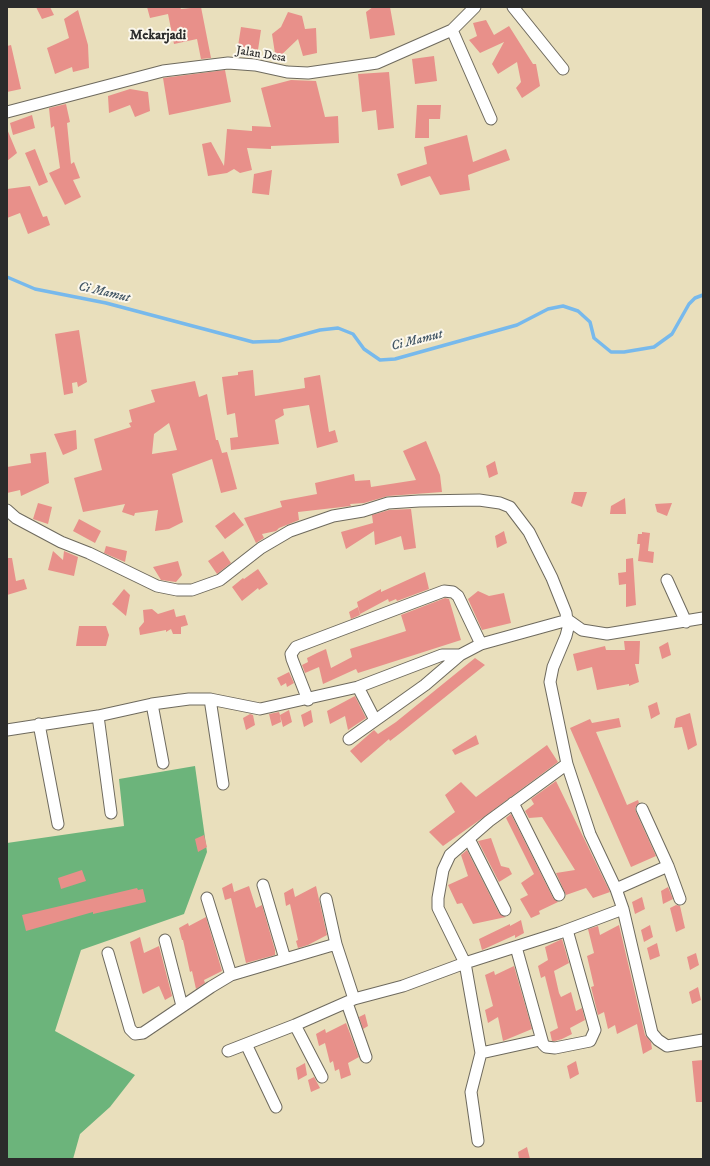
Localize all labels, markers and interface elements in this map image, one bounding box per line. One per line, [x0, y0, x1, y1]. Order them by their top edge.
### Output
district label: Mekarjadi [130, 28, 186, 44]
street label: Jalan Desa [235, 44, 287, 66]
water label: Ci Mamut [77, 279, 131, 307]
water label: Ci Mamut [390, 327, 444, 355]

